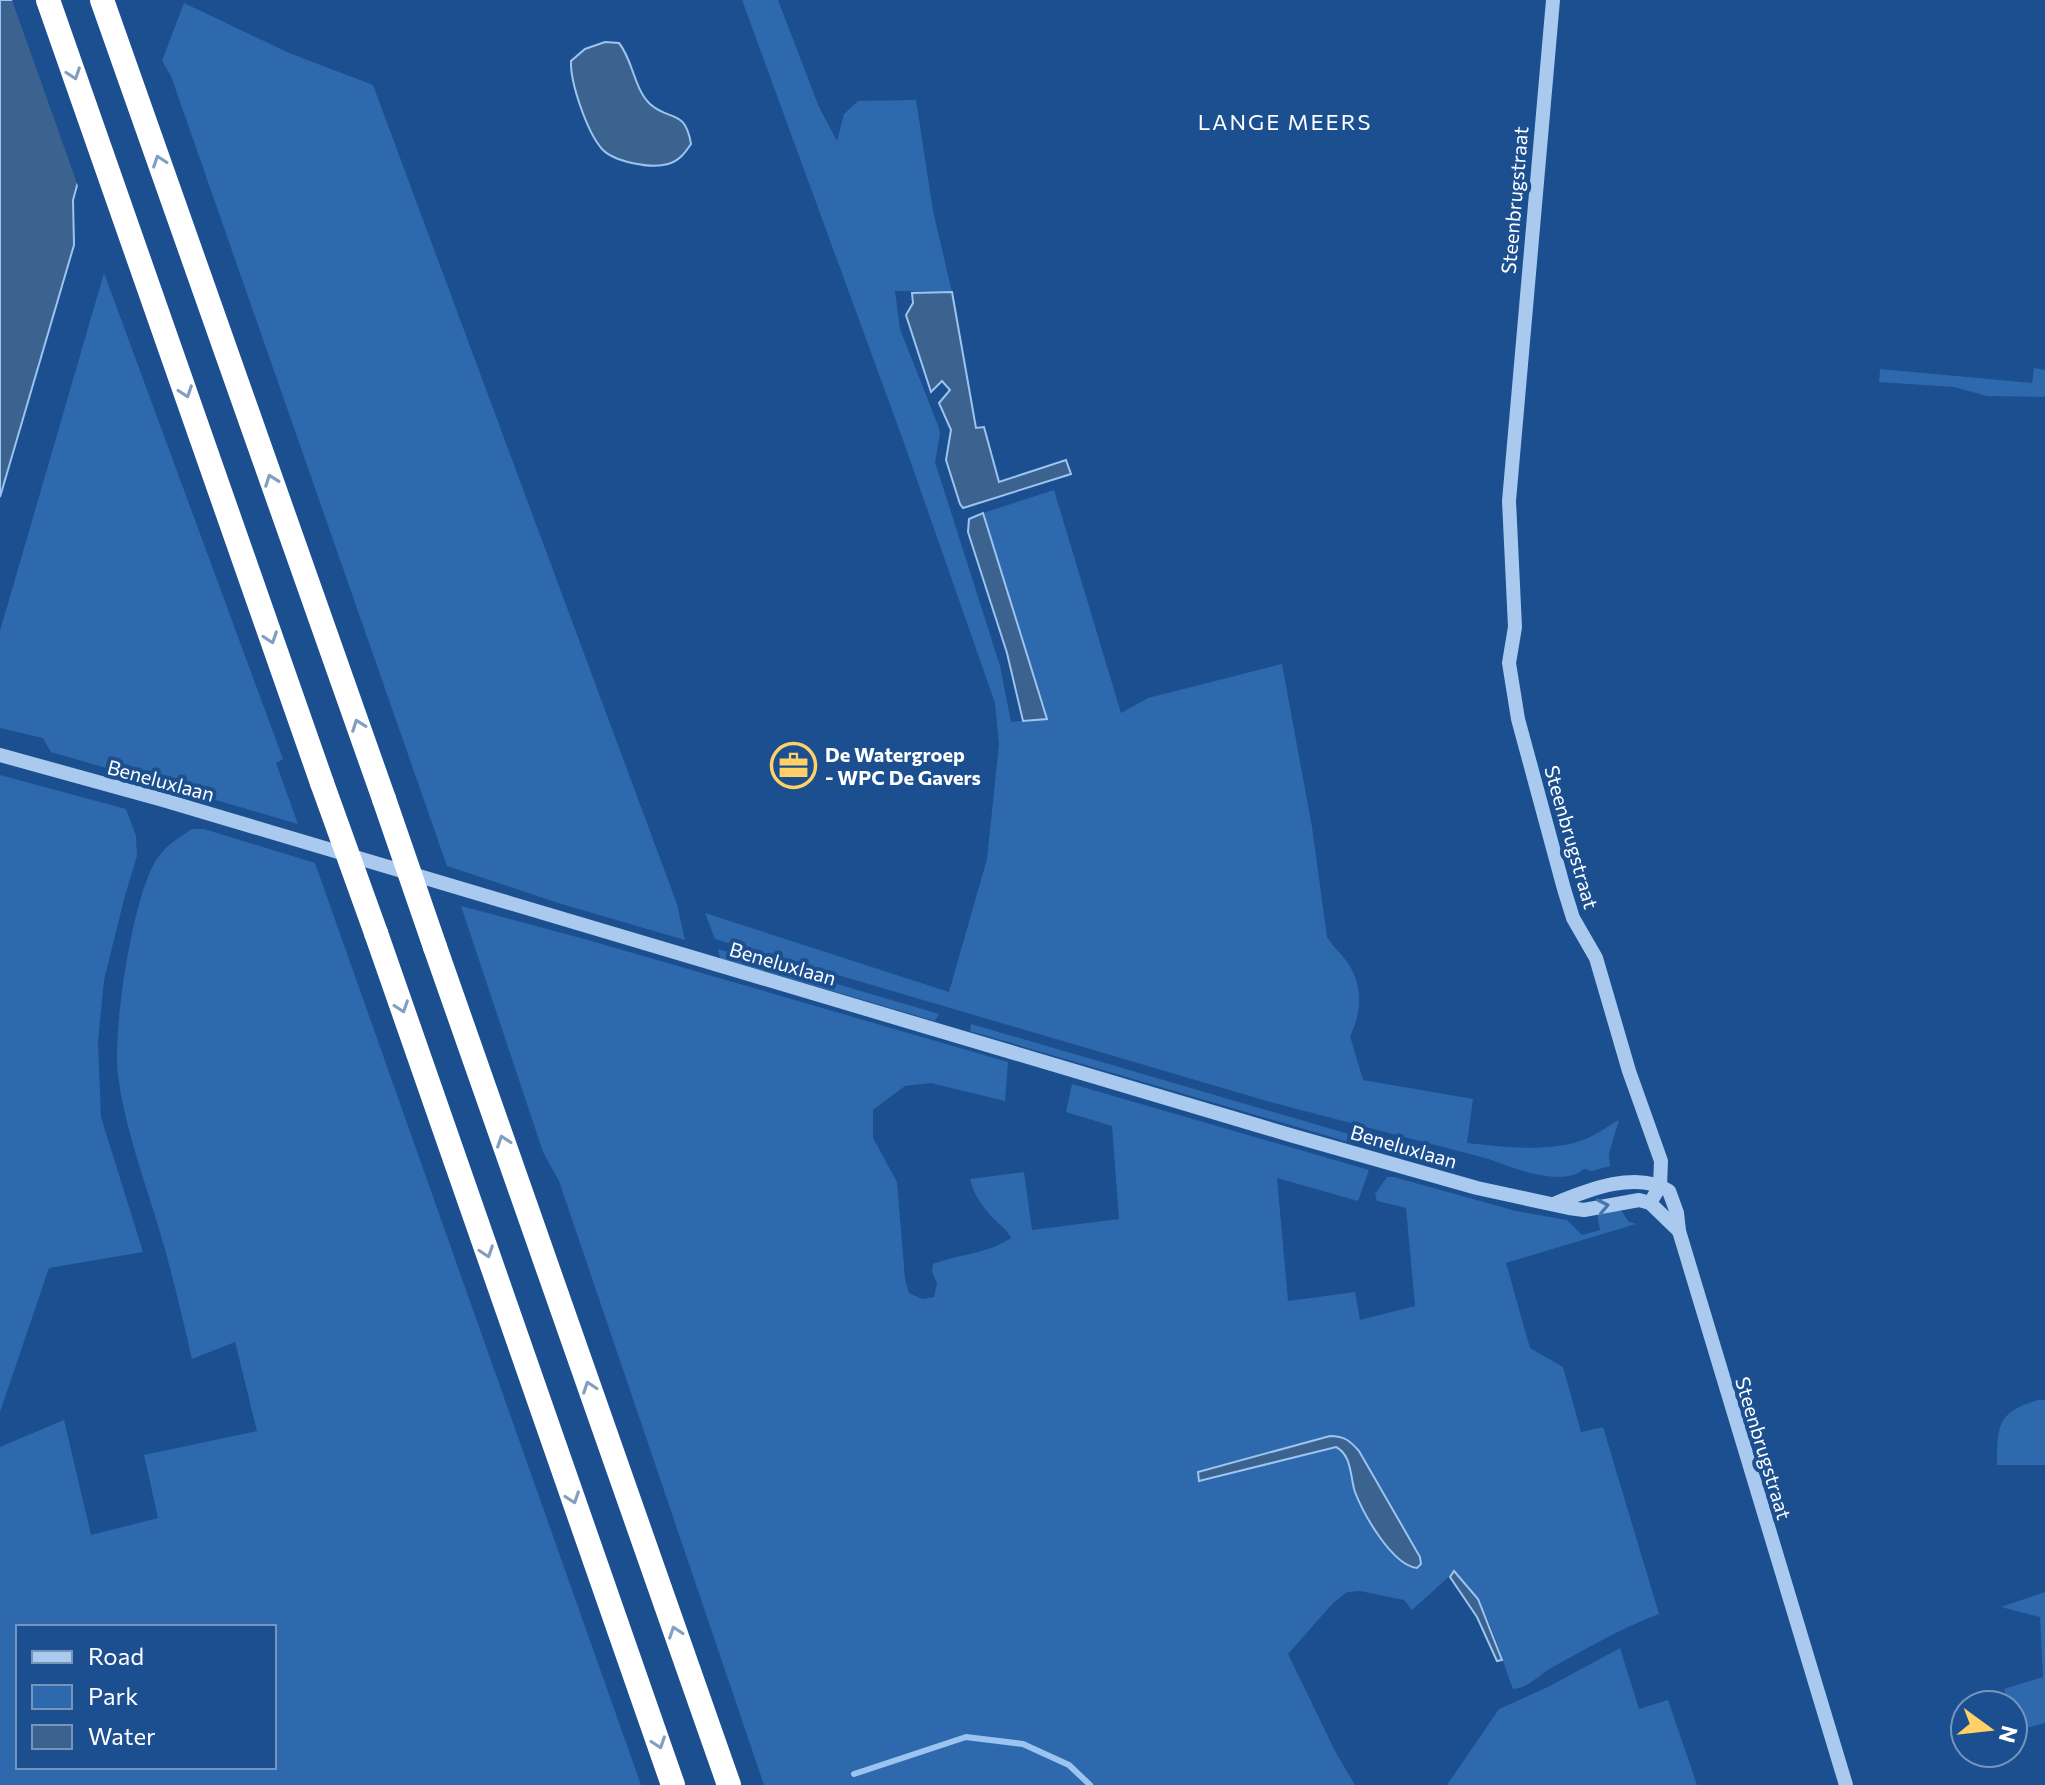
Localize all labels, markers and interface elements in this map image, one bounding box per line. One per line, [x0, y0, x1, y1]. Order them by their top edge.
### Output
one-way arrow [64, 66, 80, 80]
district label: LANGE MEERS [1198, 108, 1372, 135]
street label: Steenbrugstraat [1496, 125, 1532, 275]
one-way arrow [152, 155, 168, 169]
one-way arrow [176, 385, 192, 399]
one-way arrow [265, 474, 281, 488]
one-way arrow [261, 630, 278, 644]
one-way arrow [351, 719, 368, 733]
office icon: De Watergroep - WPC De Gavers [770, 741, 818, 789]
place label: De Watergroep - WPC De Gavers [825, 742, 981, 789]
street label: Beneluxlaan [105, 754, 217, 806]
street label: Steenbrugstraat [1540, 762, 1604, 912]
street label: Beneluxlaan [727, 936, 839, 990]
one-way arrow [392, 999, 408, 1013]
street label: Beneluxlaan [1348, 1119, 1460, 1173]
one-way arrow [496, 1135, 513, 1149]
one-way arrow [1596, 1199, 1609, 1216]
one-way arrow [478, 1244, 494, 1258]
street label: Steenbrugstraat [1731, 1374, 1797, 1522]
one-way arrow [582, 1381, 599, 1395]
one-way arrow [563, 1490, 579, 1504]
legend [16, 1625, 276, 1769]
one-way arrow [669, 1626, 685, 1640]
text: Road [88, 1641, 144, 1670]
text: Park [88, 1681, 138, 1710]
north arrow [1949, 1689, 2029, 1769]
text: Water [88, 1721, 156, 1750]
text: N [1994, 1723, 2024, 1746]
one-way arrow [649, 1735, 665, 1749]

